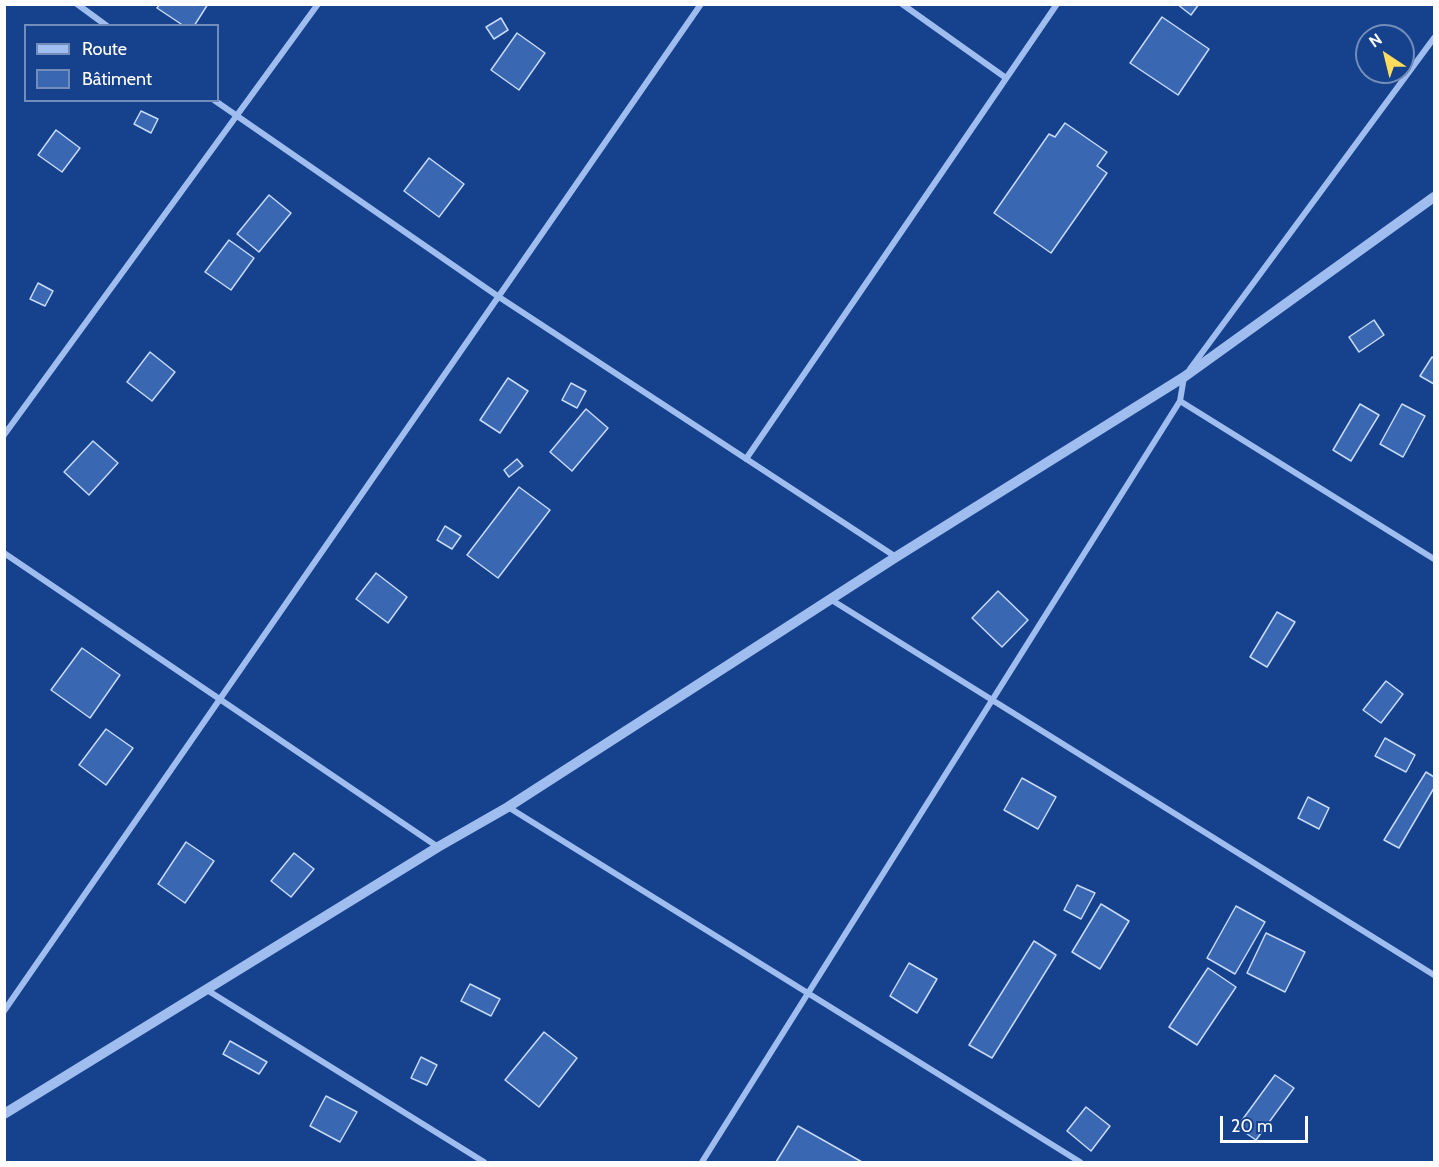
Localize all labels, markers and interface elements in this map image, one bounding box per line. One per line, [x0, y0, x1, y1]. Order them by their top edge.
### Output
legend [24, 24, 219, 102]
north arrow [1355, 24, 1415, 84]
text: N [1365, 29, 1386, 52]
text: Route [82, 38, 127, 60]
text: Bâtiment [82, 68, 152, 90]
scale bar [1223, 1104, 1312, 1142]
text: 20 m [1231, 1115, 1273, 1137]

